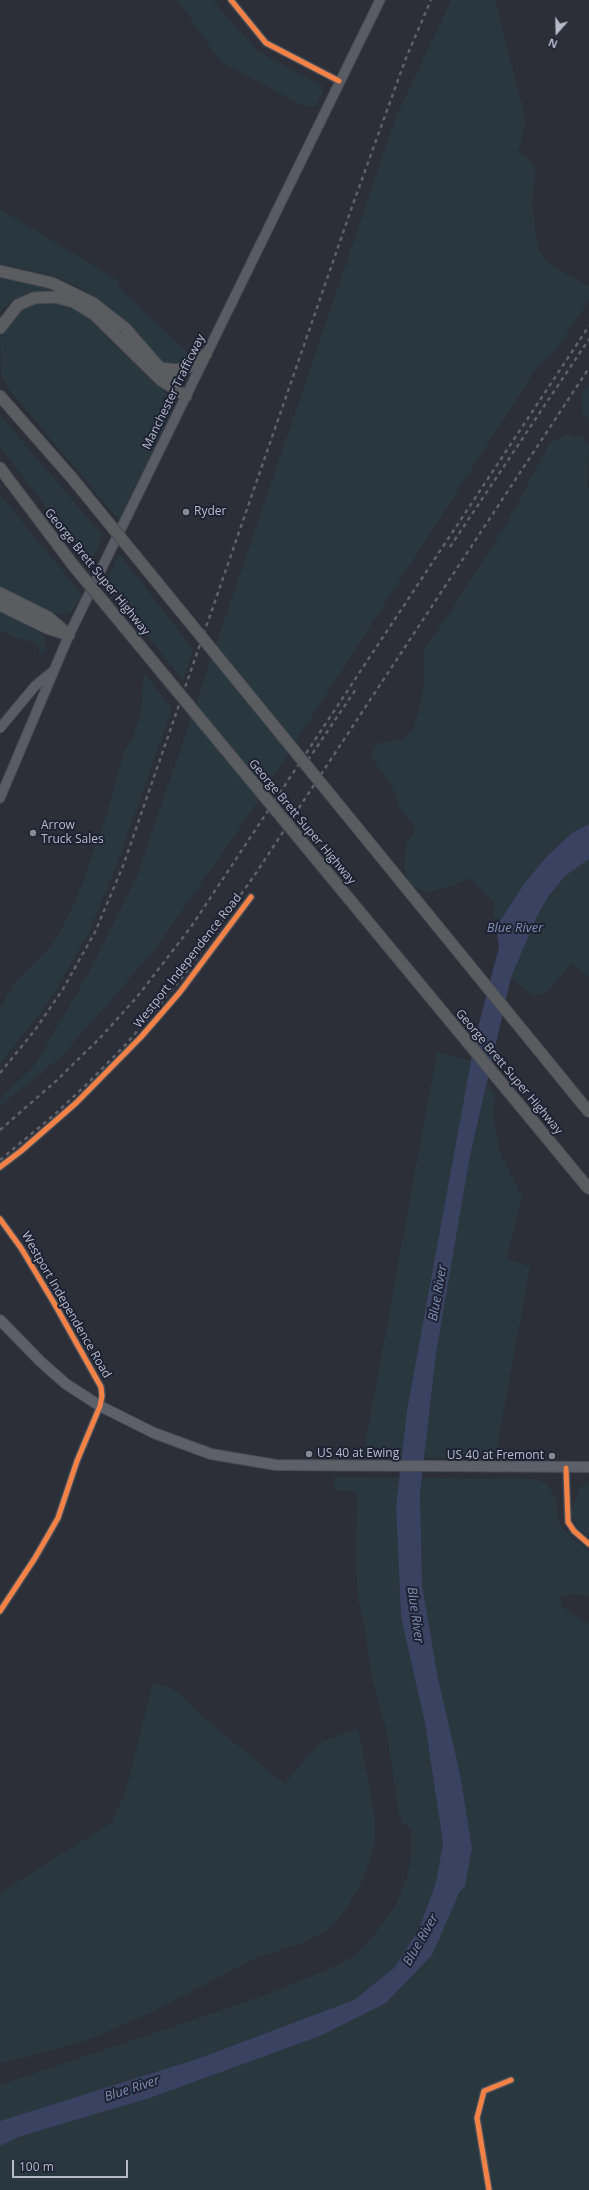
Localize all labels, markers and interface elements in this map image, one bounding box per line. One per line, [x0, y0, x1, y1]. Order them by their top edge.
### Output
north arrow [537, 12, 577, 52]
text: N [546, 35, 560, 52]
street label: Manchester Trafficway [140, 332, 208, 452]
place label: Ryder [194, 505, 226, 519]
street label: George Brett Super Highway [41, 506, 153, 638]
marker: Ryder [181, 507, 191, 517]
street label: George Brett Super Highway [245, 757, 359, 887]
place label: Arrow Truck Sales [41, 819, 104, 847]
marker: Arrow Truck Sales [28, 828, 38, 838]
street label: Westport Independence Road [131, 891, 245, 1031]
water label: Blue River [487, 920, 543, 936]
street label: George Brett Super Highway [452, 1007, 566, 1137]
street label: Westport Independence Road [18, 1229, 114, 1381]
water label: Blue River [425, 1264, 451, 1322]
place label: US 40 at Ewing [317, 1447, 399, 1461]
marker: US 40 at Ewing [304, 1449, 314, 1459]
place label: US 40 at Fremont [447, 1449, 544, 1463]
marker: US 40 at Fremont [547, 1451, 557, 1461]
water label: Blue River [403, 1586, 427, 1644]
water label: Blue River [400, 1912, 442, 1968]
water label: Blue River [103, 2073, 161, 2105]
scale bar [14, 2152, 130, 2178]
text: 100 m [19, 2158, 54, 2175]

